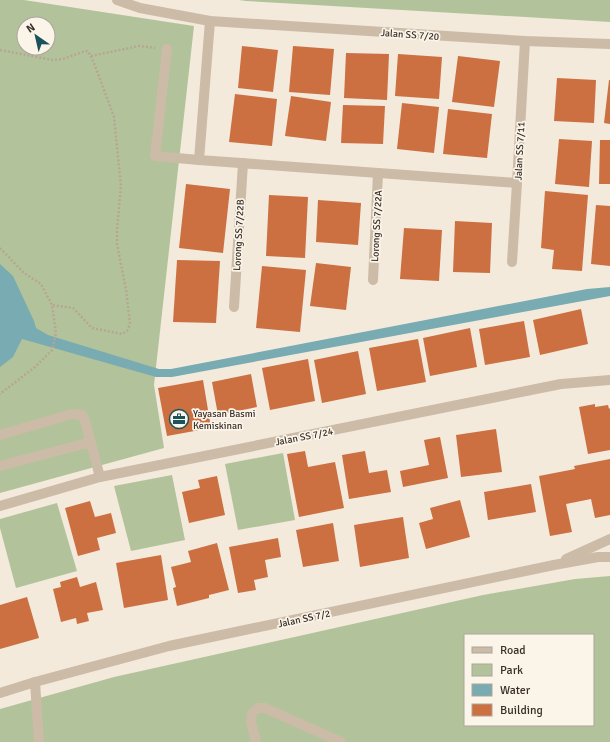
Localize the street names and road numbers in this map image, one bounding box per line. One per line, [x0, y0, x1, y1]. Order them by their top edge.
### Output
street label: Jalan SS 7/20 [380, 27, 440, 43]
street label: Jalan SS 7/11 [512, 121, 528, 181]
street label: Lorong SS 7/22A [369, 190, 385, 262]
street label: Lorong SS 7/22B [231, 199, 247, 271]
street label: Jalan SS 7/24 [274, 425, 335, 448]
street label: Jalan SS 7/2 [277, 608, 332, 630]

